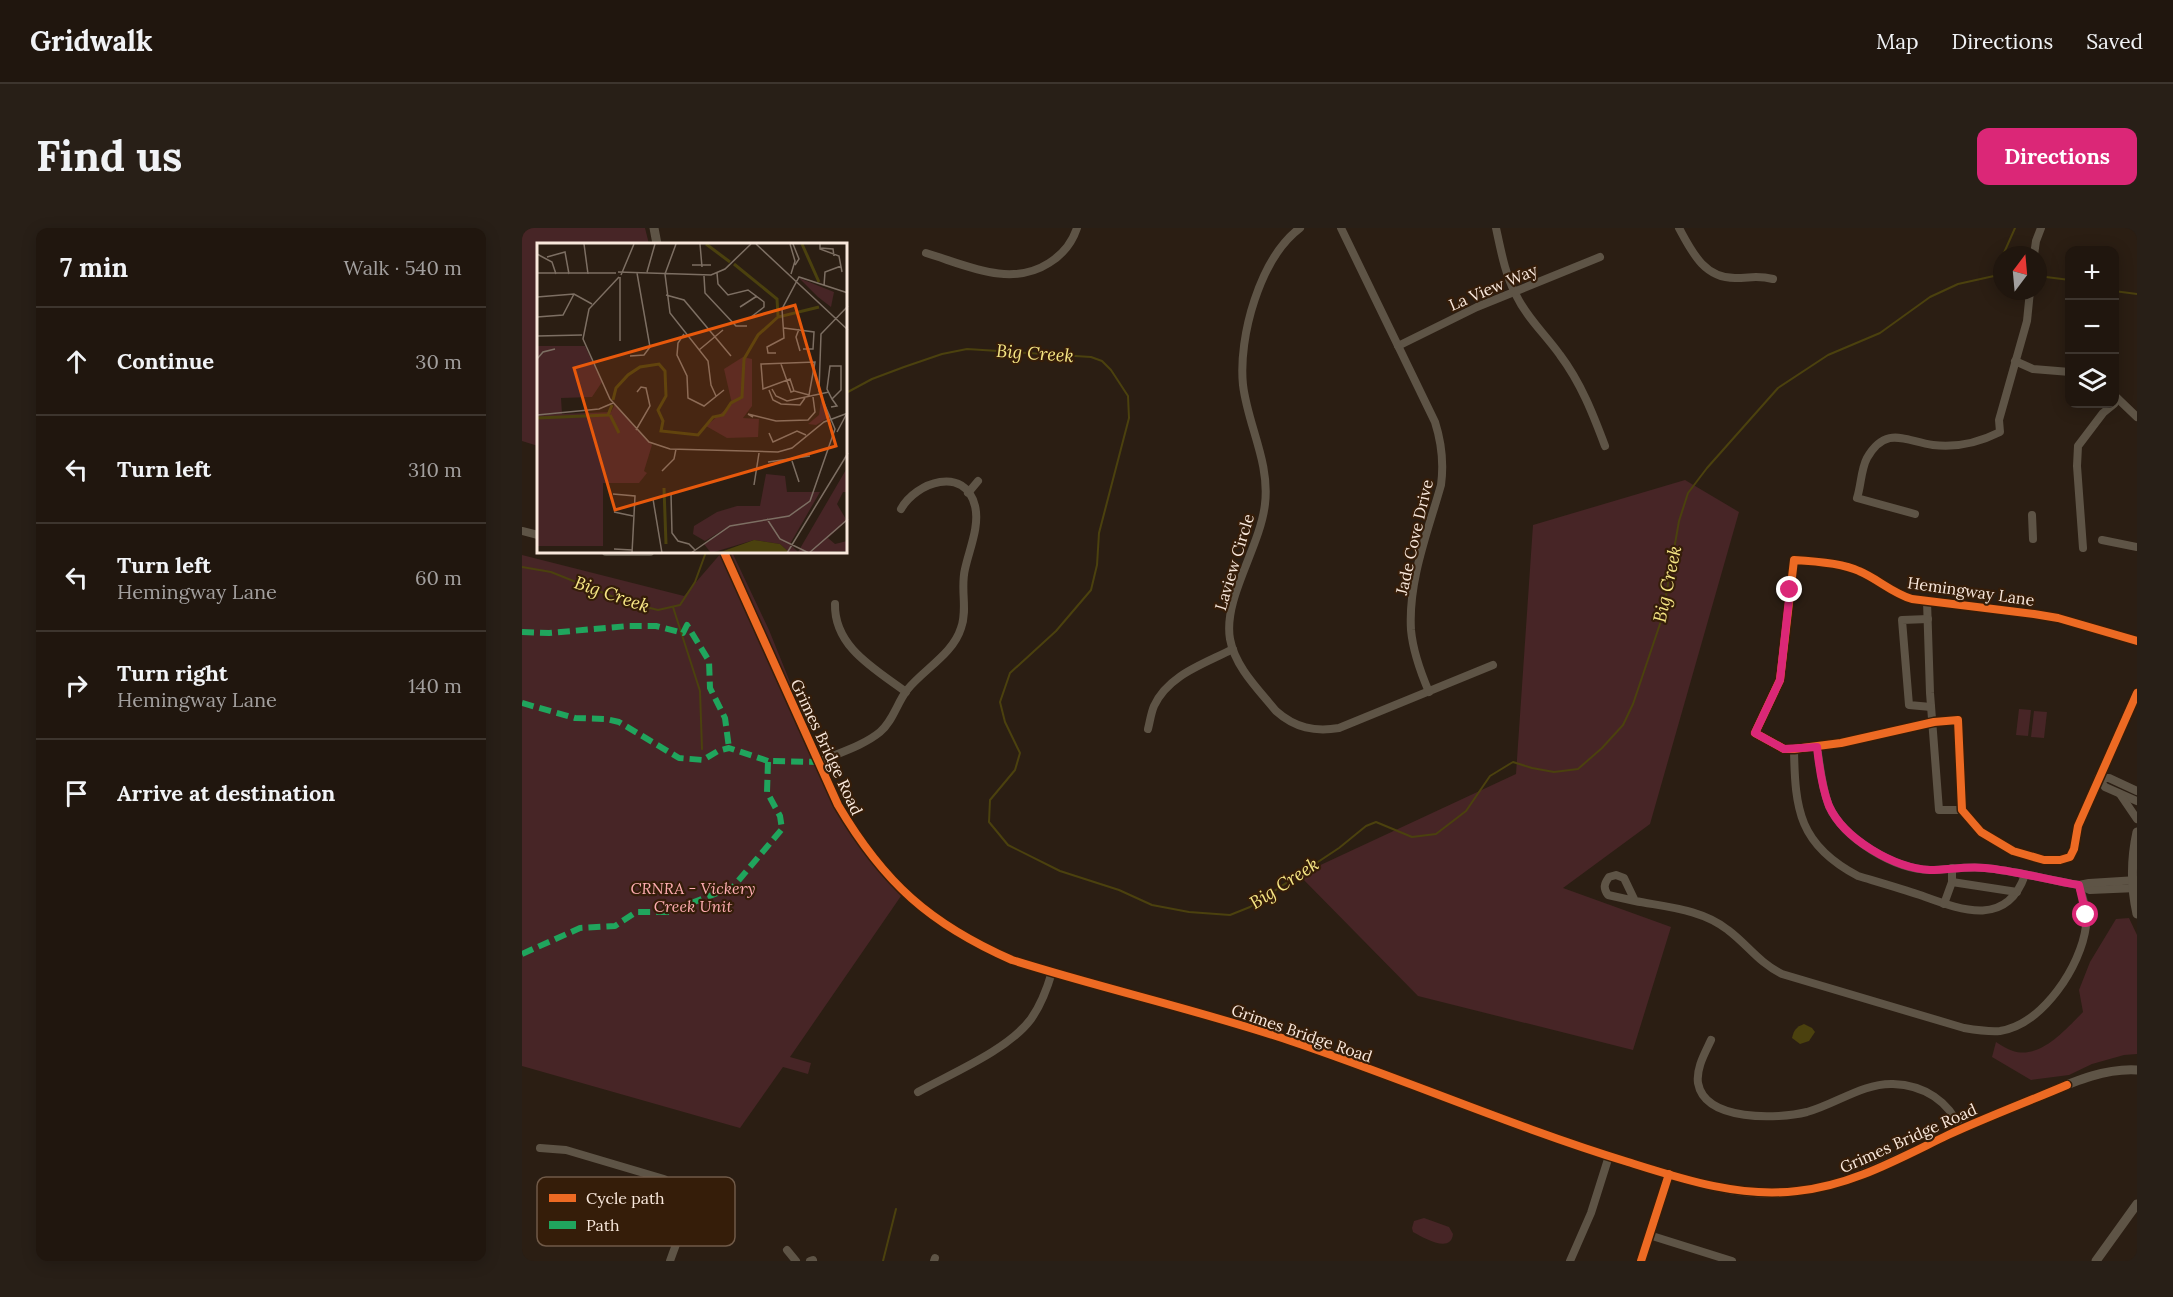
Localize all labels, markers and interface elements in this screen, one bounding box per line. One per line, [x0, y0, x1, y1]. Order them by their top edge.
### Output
text: Gridwalk [30, 23, 153, 59]
text: Map [1876, 28, 1919, 55]
text: Directions [1952, 28, 2053, 55]
text: Saved [2086, 28, 2143, 55]
button: Directions [1977, 128, 2137, 185]
text: Find us [36, 129, 182, 183]
inset map [537, 243, 848, 554]
north arrow [1993, 246, 2047, 300]
map controls [2065, 246, 2119, 408]
button: + [2065, 246, 2119, 300]
text: 7 min [60, 251, 128, 284]
text: Walk · 540 m [344, 255, 462, 280]
street label: La View Way [1446, 259, 1541, 315]
button: − [2065, 300, 2119, 354]
water label: Big Creek [995, 339, 1075, 367]
icon: ahead [60, 345, 93, 378]
text: Continue [117, 347, 214, 375]
text: 30 m [415, 349, 462, 374]
button: layers [2065, 354, 2119, 408]
icon: left [60, 453, 93, 486]
text: Turn left [117, 455, 211, 483]
text: 310 m [408, 457, 462, 482]
street label: Jade Cove Drive [1391, 477, 1437, 598]
street label: Laview Circle [1210, 511, 1258, 613]
water label: Big Creek [1648, 543, 1686, 625]
text: Turn left [117, 551, 211, 579]
icon: left [60, 561, 93, 594]
text: 60 m [415, 565, 462, 590]
water label: Big Creek [571, 570, 653, 618]
street label: Hemingway Lane [1906, 572, 2036, 610]
route end [1776, 576, 1802, 602]
text: Hemingway Lane [117, 579, 277, 604]
text: Turn right [117, 659, 228, 687]
icon: right [60, 669, 93, 702]
text: 140 m [408, 673, 462, 698]
street label: Grimes Bridge Road [787, 676, 867, 819]
text: Hemingway Lane [117, 687, 277, 712]
icon: arrive [60, 777, 93, 810]
text: Arrive at destination [117, 779, 335, 807]
water label: Big Creek [1245, 852, 1323, 914]
park label: CRNRA - Vickery Creek Unit [631, 878, 755, 916]
route start [2072, 901, 2098, 927]
street label: Grimes Bridge Road [1229, 999, 1376, 1067]
street label: Grimes Bridge Road [1836, 1099, 1980, 1177]
legend [537, 1177, 735, 1246]
text: Cycle path [586, 1188, 665, 1208]
text: Path [586, 1215, 620, 1235]

